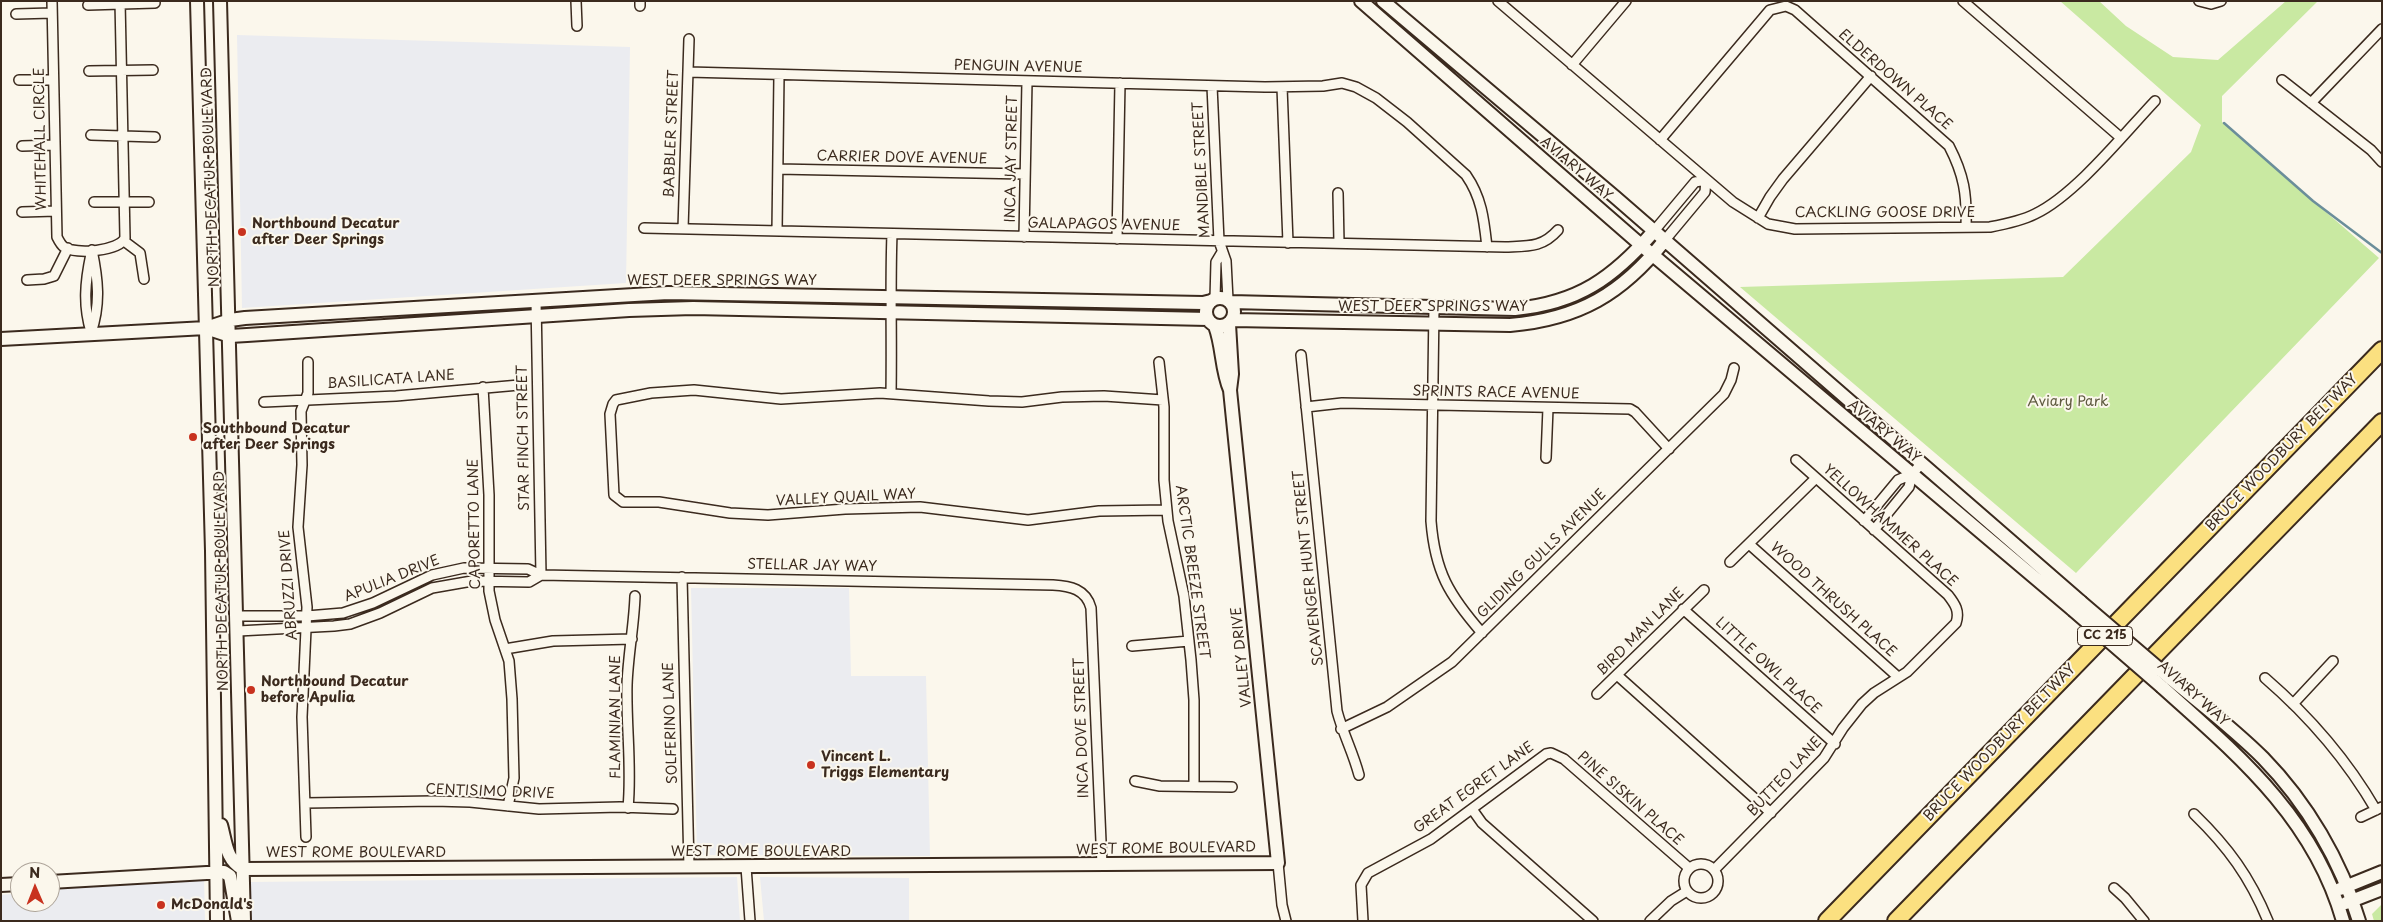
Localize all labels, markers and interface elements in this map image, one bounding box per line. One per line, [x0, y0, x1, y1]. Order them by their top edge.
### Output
street label: ELDERDOWN PLACE [1835, 26, 1955, 134]
street label: PENGUIN AVENUE [953, 57, 1083, 77]
street label: WHITEHALL CIRCLE [31, 67, 51, 211]
street label: NORTH DECATUR BOULEVARD [199, 67, 223, 287]
street label: BABBLER STREET [661, 69, 683, 199]
street label: INCA JAY STREET [1002, 95, 1022, 223]
street label: MANDIBLE STREET [1190, 101, 1214, 239]
street label: AVIARY WAY [1537, 133, 1615, 205]
street label: CARRIER DOVE AVENUE [816, 148, 988, 168]
street label: CACKLING GOOSE DRIVE [1795, 205, 1975, 221]
street label: GALAPAGOS AVENUE [1028, 215, 1180, 235]
place label: Northbound Decatur after Deer Springs [252, 216, 399, 248]
marker: Northbound Decatur after Deer Springs [236, 226, 248, 238]
street label: WEST DEER SPRINGS WAY [627, 273, 817, 289]
street label: WEST DEER SPRINGS WAY [1338, 299, 1528, 315]
street label: STAR FINCH STREET [514, 365, 534, 511]
street label: BASILICATA LANE [326, 367, 456, 393]
street label: BRUCE WOODBURY BELTWAY [2202, 371, 2362, 535]
street label: SPRINTS RACE AVENUE [1412, 383, 1580, 403]
park label: Aviary Park [2027, 394, 2109, 410]
street label: AVIARY WAY [1844, 397, 1924, 467]
place label: Southbound Decatur after Deer Springs [203, 421, 350, 454]
marker: Southbound Decatur after Deer Springs [187, 431, 199, 443]
street label: CAPORETTO LANE [465, 458, 485, 590]
street label: YELLOWHAMMER PLACE [1819, 461, 1961, 591]
street label: SCAVENGER HUNT STREET [1290, 469, 1328, 667]
street label: NORTH DECATUR BOULEVARD [212, 471, 232, 691]
street label: ARCTIC BREEZE STREET [1171, 484, 1213, 660]
street label: VALLEY QUAIL WAY [776, 486, 916, 510]
street label: GLIDING GULLS AVENUE [1474, 486, 1610, 622]
street label: ABRUZZI DRIVE [277, 529, 301, 641]
street label: WOOD THRUSH PLACE [1767, 539, 1899, 661]
street label: APULIA DRIVE [342, 552, 442, 606]
street label: STELLAR JAY WAY [747, 556, 877, 576]
street label: BIRD MAN LANE [1594, 585, 1688, 679]
street label: VALLEY DRIVE [1228, 606, 1256, 708]
street label: LITTLE OWL PLACE [1712, 614, 1824, 718]
road number: CC 215 [2078, 626, 2132, 646]
street label: FLAMINIAN LANE [608, 655, 624, 779]
street label: INCA DOVE STREET [1071, 658, 1093, 798]
street label: AVIARY WAY [2154, 658, 2232, 730]
street label: BRUCE WOODBURY BELTWAY [1920, 661, 2080, 825]
street label: SOLFERINO LANE [660, 662, 682, 784]
place label: Northbound Decatur before Apulia [261, 674, 408, 706]
marker: Northbound Decatur before Apulia [245, 684, 257, 696]
street label: BUTTEO LANE [1744, 734, 1826, 820]
street label: GREAT EGRET LANE [1411, 739, 1537, 837]
place label: Vincent L. Triggs Elementary [821, 749, 949, 782]
street label: PINE SISKIN PLACE [1574, 749, 1686, 849]
marker: Vincent L. Triggs Elementary [805, 759, 817, 771]
street label: CENTISIMO DRIVE [425, 781, 555, 803]
street label: WEST ROME BOULEVARD [1076, 839, 1256, 859]
street label: WEST ROME BOULEVARD [671, 844, 851, 860]
street label: WEST ROME BOULEVARD [266, 845, 446, 861]
north arrow [10, 862, 60, 912]
text: N [29, 862, 40, 883]
place label: McDonald's [171, 897, 253, 913]
marker: McDonald's [155, 899, 167, 911]

